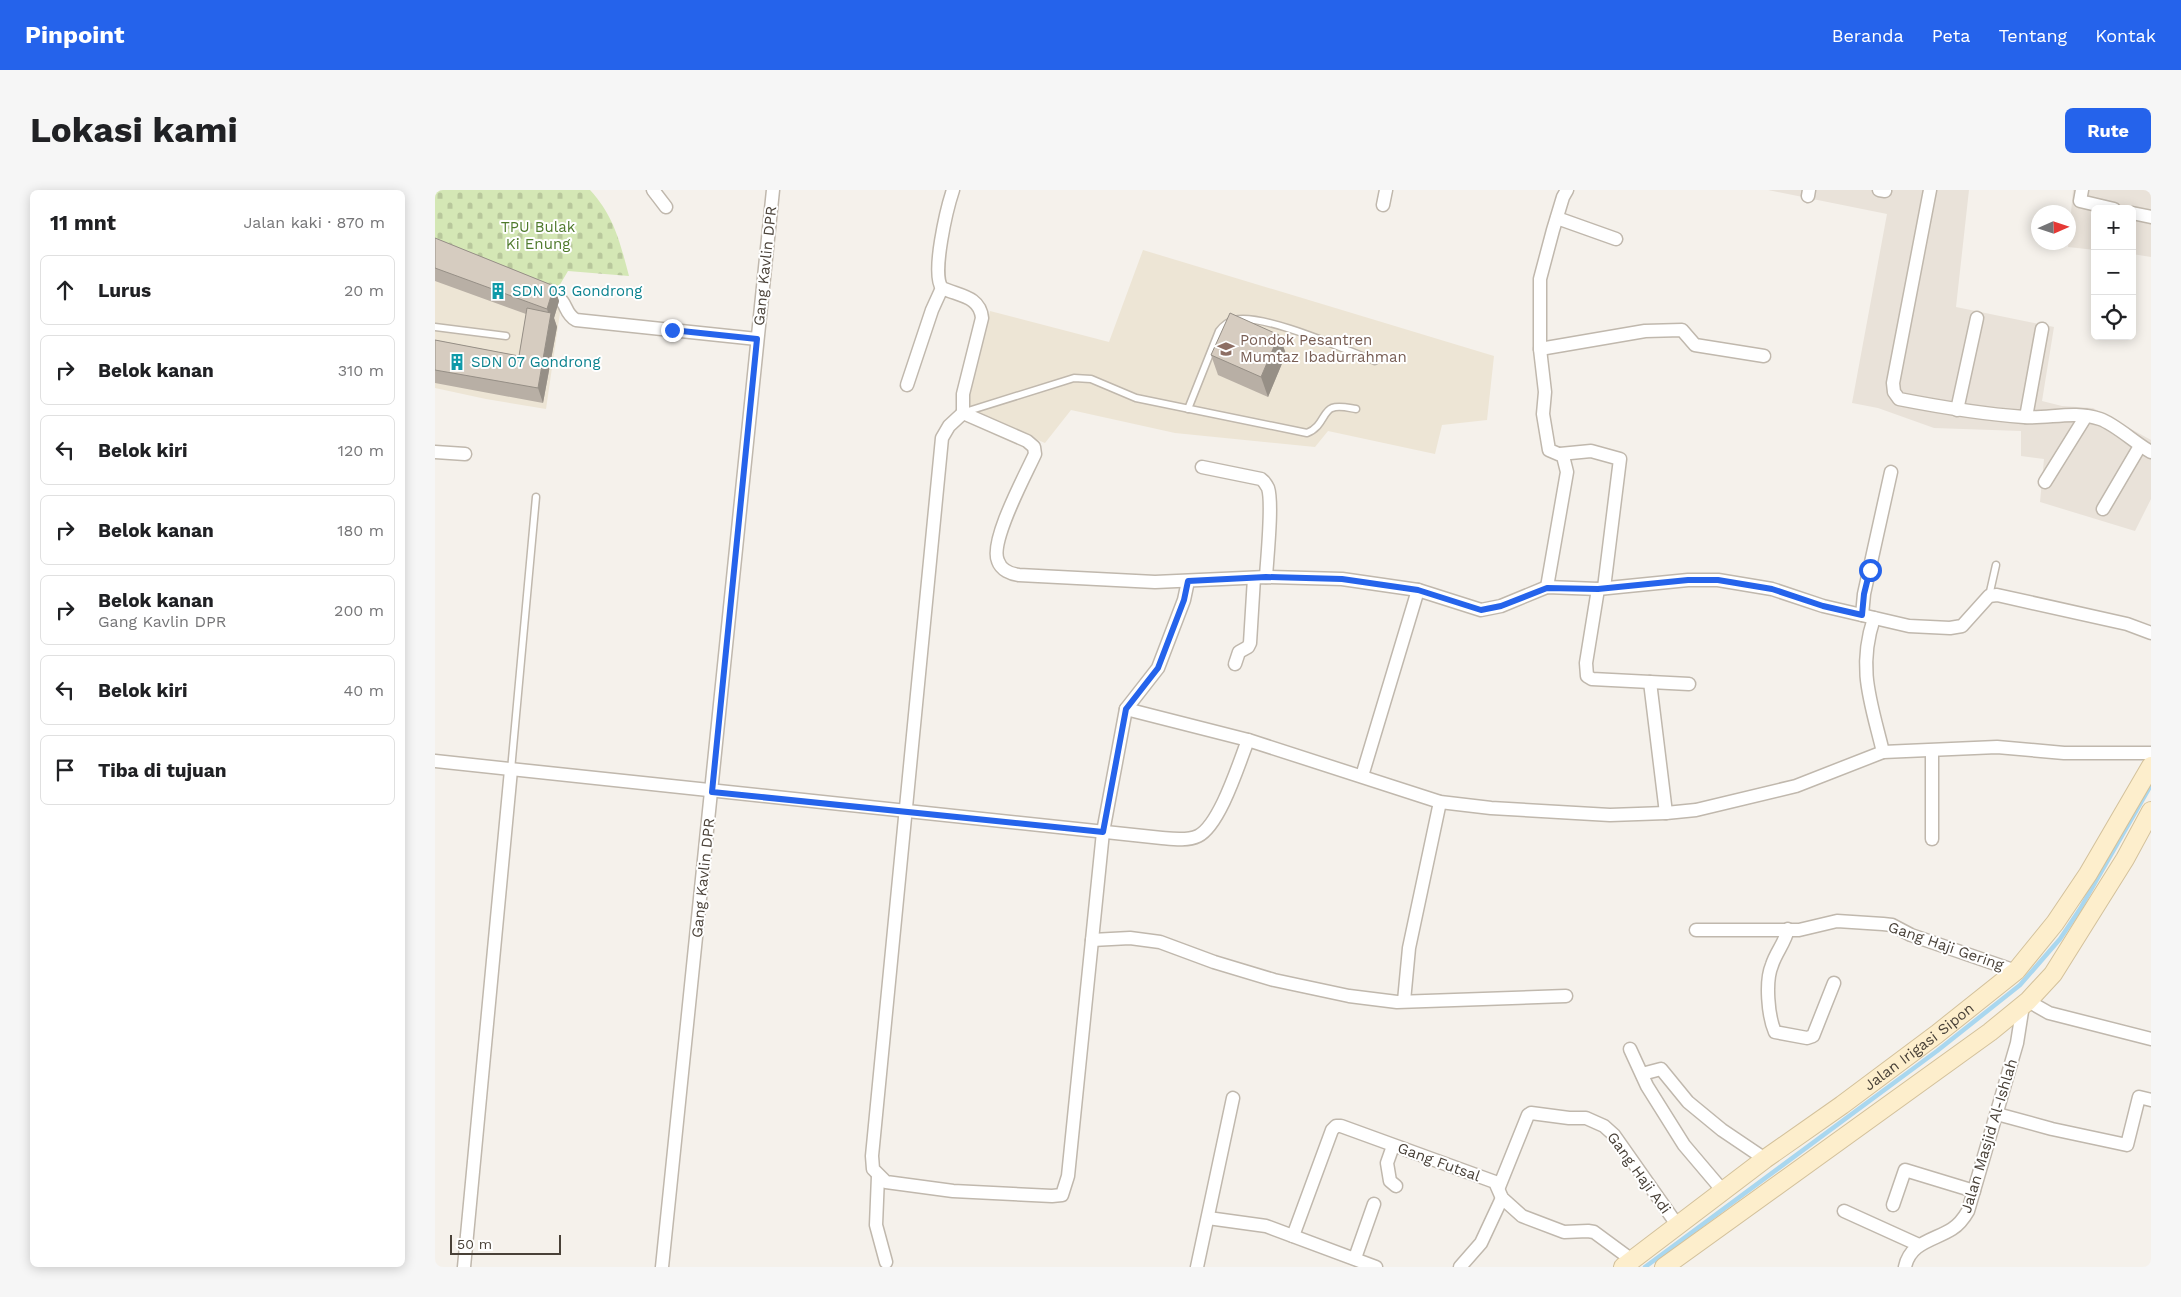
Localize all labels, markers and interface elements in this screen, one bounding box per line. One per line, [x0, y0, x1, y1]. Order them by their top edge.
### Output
text: Pinpoint [25, 21, 125, 49]
text: Beranda [1832, 25, 1904, 46]
text: Peta [1932, 25, 1970, 46]
text: Tentang [1998, 25, 2067, 46]
text: Kontak [2095, 25, 2156, 46]
button: Rute [2065, 108, 2151, 153]
text: Lokasi kami [30, 109, 238, 151]
street label: Gang Kavlin DPR [750, 205, 780, 327]
north arrow [2031, 205, 2076, 250]
map controls [2091, 205, 2136, 340]
button: + [2091, 205, 2136, 250]
text: 11 mnt [50, 210, 116, 235]
text: Jalan kaki · 870 m [244, 213, 385, 232]
park label: TPU Bulak Ki Enung [501, 218, 576, 253]
button: − [2091, 250, 2136, 295]
icon: ahead [51, 276, 79, 304]
text: Lurus [98, 279, 151, 302]
text: 20 m [344, 281, 384, 300]
building icon: SDN 03 Gondrong [488, 281, 508, 301]
place label: SDN 03 Gondrong [512, 282, 642, 300]
button: locate [2091, 295, 2136, 340]
route end [661, 319, 684, 342]
place label: Pondok Pesantren Mumtaz Ibadurrahman [1240, 331, 1407, 366]
school or university icon: Pondok Pesantren Mumtaz Ibadurrahman [1216, 339, 1236, 359]
building icon: SDN 07 Gondrong [447, 352, 467, 372]
place label: SDN 07 Gondrong [471, 353, 600, 371]
icon: right [51, 356, 79, 384]
text: Belok kanan [98, 359, 214, 382]
text: 310 m [338, 361, 384, 380]
icon: left [51, 436, 79, 464]
text: Belok kiri [98, 439, 188, 462]
text: 120 m [338, 441, 384, 460]
icon: right [51, 516, 79, 544]
text: Belok kanan [98, 519, 214, 542]
text: 180 m [337, 521, 384, 540]
route start [1859, 559, 1882, 582]
text: Belok kanan [98, 589, 214, 612]
icon: right [51, 596, 79, 624]
text: 200 m [334, 601, 384, 620]
text: Gang Kavlin DPR [98, 612, 226, 631]
icon: left [51, 676, 79, 704]
text: Belok kiri [98, 679, 188, 702]
text: 40 m [344, 681, 384, 700]
icon: arrive [51, 756, 79, 784]
text: Tiba di tujuan [98, 759, 227, 782]
street label: Gang Kavlin DPR [688, 817, 718, 939]
street label: Gang Haji Gering [1886, 918, 2006, 974]
street label: Jalan Irigasi Sipon [1860, 999, 1978, 1094]
street label: Jalan Masjid Al-Ishlah [1957, 1057, 2021, 1215]
street label: Gang Haji Adi [1603, 1129, 1675, 1217]
street label: Gang Futsal [1395, 1139, 1483, 1185]
scale bar [450, 1232, 561, 1255]
text: 50 m [457, 1236, 492, 1252]

